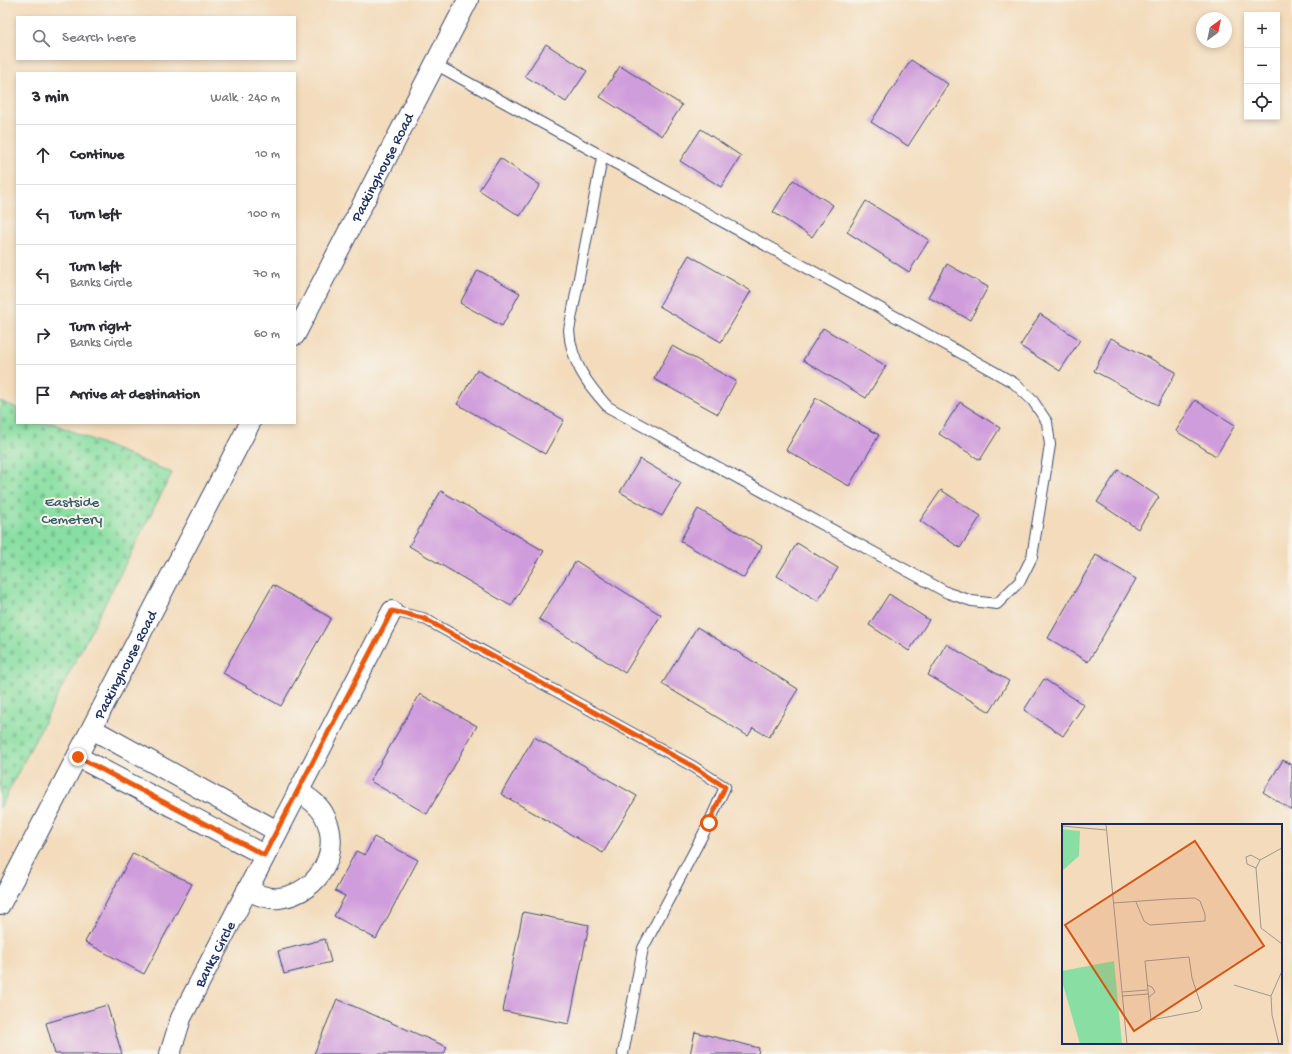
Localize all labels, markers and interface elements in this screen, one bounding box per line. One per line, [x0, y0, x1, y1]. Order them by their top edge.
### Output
north arrow [1196, 12, 1232, 48]
map controls [1244, 12, 1280, 120]
button: + [1244, 12, 1280, 48]
search box [16, 16, 296, 60]
icon: search [30, 27, 52, 49]
text: Search here [62, 29, 136, 47]
button: − [1244, 48, 1280, 84]
button: locate [1244, 84, 1280, 120]
text: 3 min [32, 88, 69, 108]
text: Walk · 240 m [211, 91, 280, 106]
street label: Packinghouse Road [348, 110, 420, 226]
icon: ahead [32, 144, 54, 166]
text: Continue [70, 146, 124, 164]
text: 10 m [255, 147, 280, 162]
icon: left [32, 204, 54, 226]
text: Turn left [70, 206, 121, 224]
text: 100 m [248, 207, 280, 222]
text: Turn left [70, 258, 121, 276]
icon: left [32, 264, 54, 286]
text: 70 m [254, 267, 280, 282]
text: Banks Circle [70, 276, 132, 291]
text: Turn right [70, 318, 130, 336]
icon: right [32, 324, 54, 346]
text: 60 m [254, 327, 280, 342]
text: Banks Circle [70, 336, 132, 351]
icon: arrive [32, 384, 54, 406]
text: Arrive at destination [70, 386, 200, 404]
park label: Eastside Cemetery [42, 494, 103, 529]
street label: Packinghouse Road [91, 607, 163, 724]
route end [69, 748, 87, 766]
route start [700, 814, 718, 832]
inset map [1062, 824, 1282, 1044]
street label: Banks Circle [191, 918, 241, 992]

